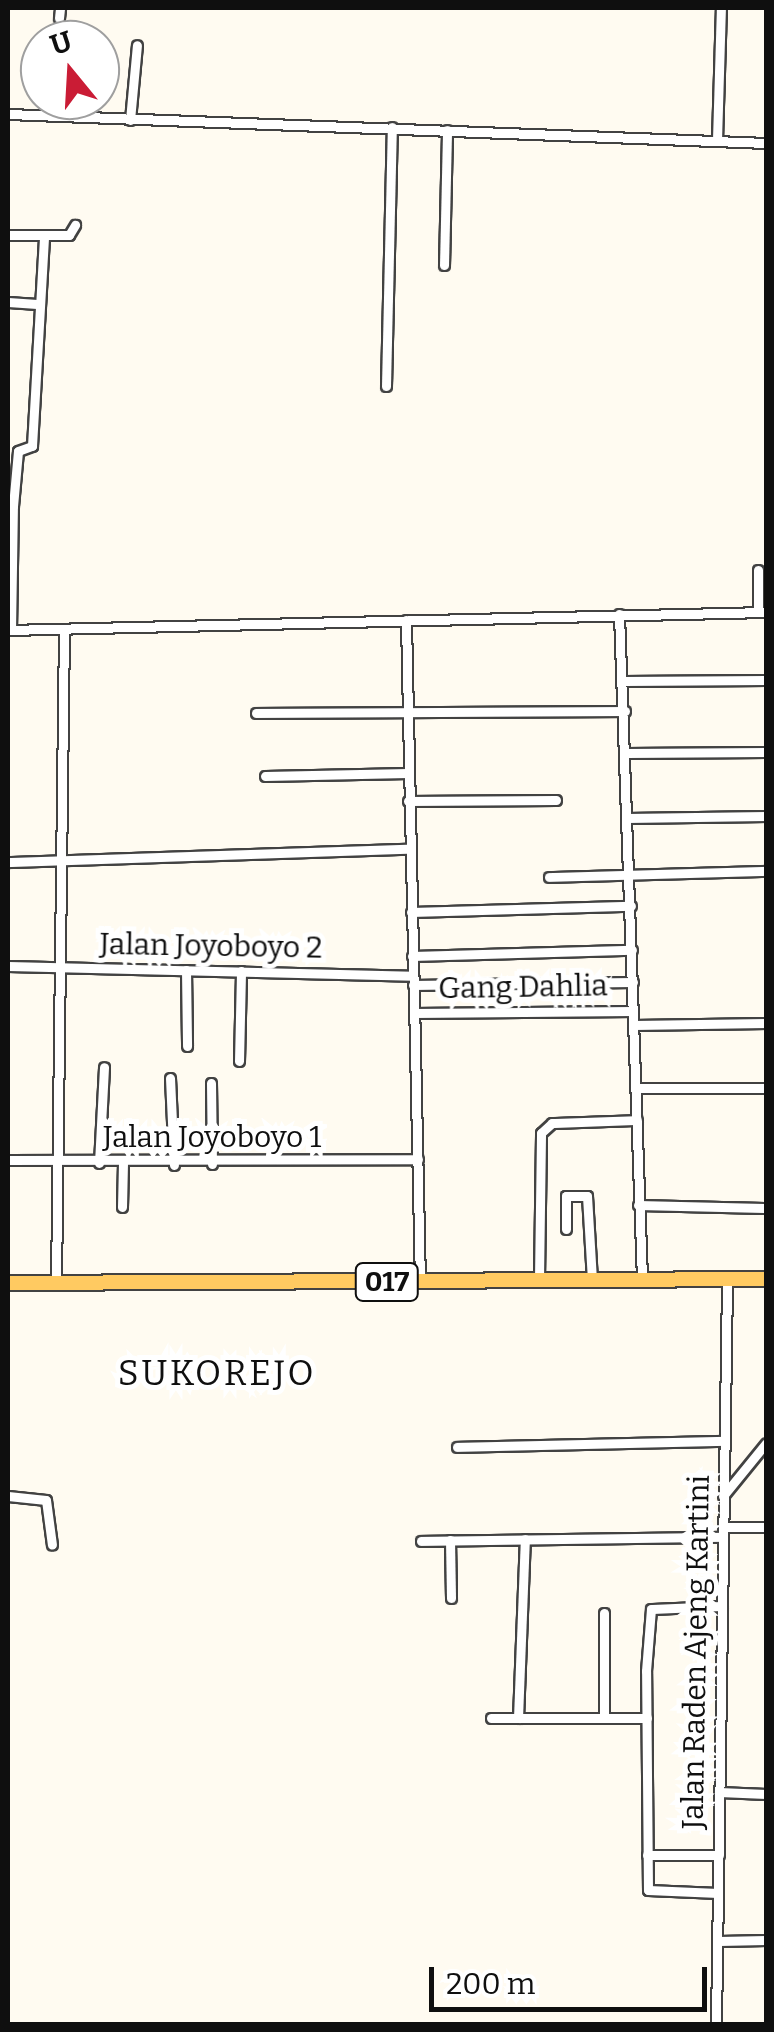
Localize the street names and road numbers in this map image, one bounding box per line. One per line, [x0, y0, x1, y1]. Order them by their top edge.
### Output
street label: Jalan Joyoboyo 2 [99, 926, 323, 966]
street label: Gang Dahlia [438, 968, 608, 1006]
street label: Jalan Joyoboyo 1 [103, 1119, 321, 1155]
road number: 017 [354, 1259, 420, 1305]
street label: Jalan Raden Ajeng Kartini [675, 1474, 717, 1830]

